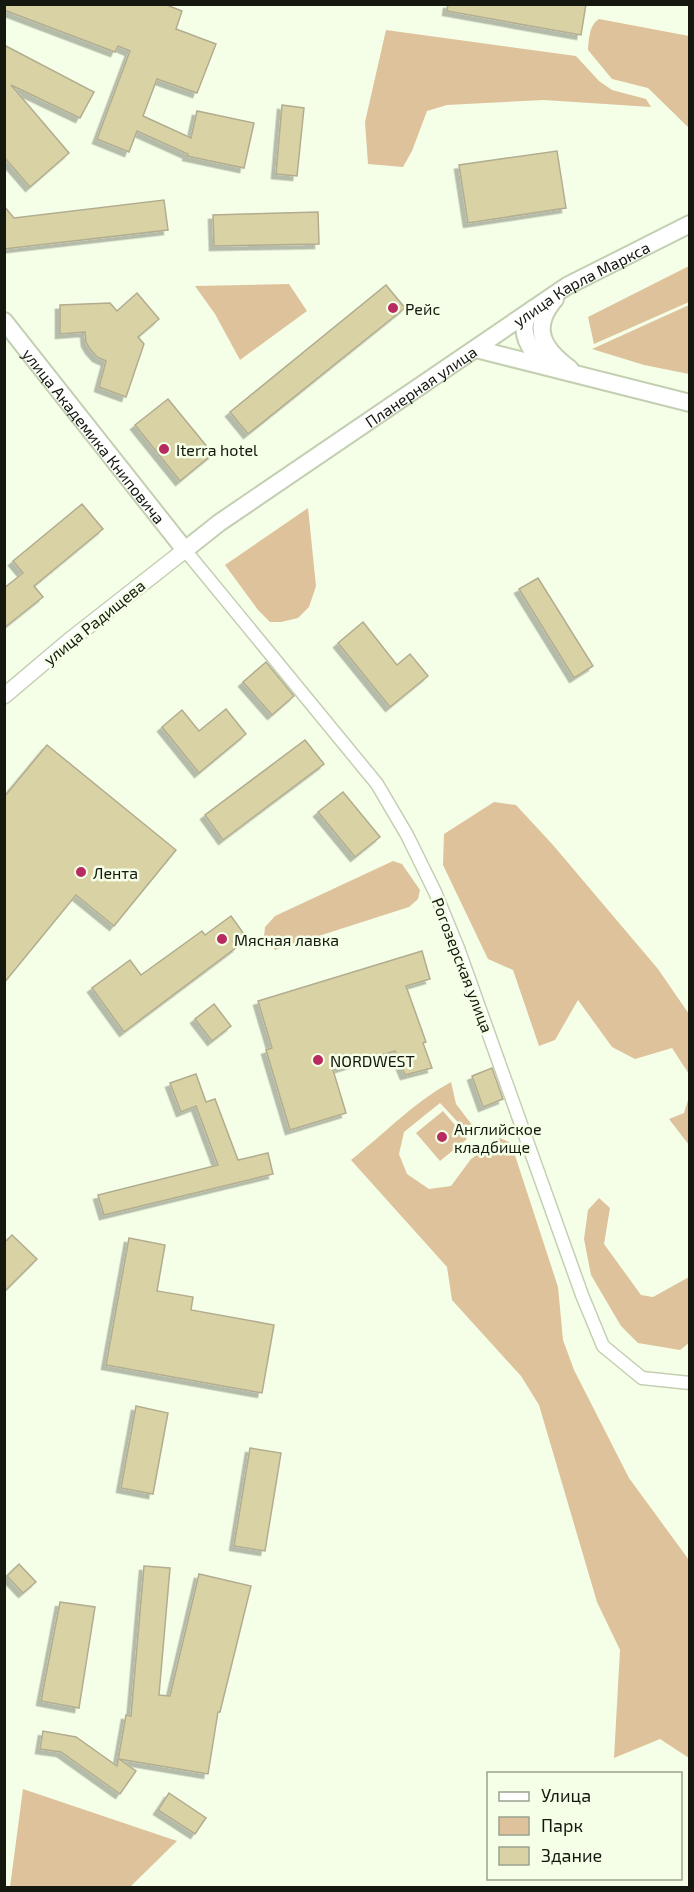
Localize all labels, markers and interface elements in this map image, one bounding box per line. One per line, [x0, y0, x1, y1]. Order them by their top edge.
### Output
street label: улица Карла Маркса [509, 236, 653, 331]
place label: Рейс [405, 299, 440, 318]
marker: Рейс [386, 301, 400, 315]
street label: Планерная улица [361, 341, 480, 431]
street label: улица Академика Книповича [19, 344, 170, 527]
place label: Iterra hotel [176, 440, 258, 459]
marker: Iterra hotel [157, 442, 171, 456]
street label: улица Радищева [39, 575, 149, 669]
place label: Лента [93, 863, 138, 882]
marker: Лента [74, 865, 88, 879]
street label: Рогозерская улица [428, 895, 497, 1035]
place label: Мясная лавка [234, 930, 339, 949]
marker: Мясная лавка [215, 932, 229, 946]
place label: NORDWEST [330, 1051, 415, 1070]
marker: NORDWEST [311, 1053, 325, 1067]
place label: Английское кладбище [454, 1119, 542, 1156]
marker: Английское кладбище [435, 1130, 449, 1144]
legend [487, 1772, 682, 1880]
text: Улица [541, 1784, 591, 1806]
text: Парк [541, 1814, 583, 1836]
text: Здание [541, 1844, 602, 1866]

